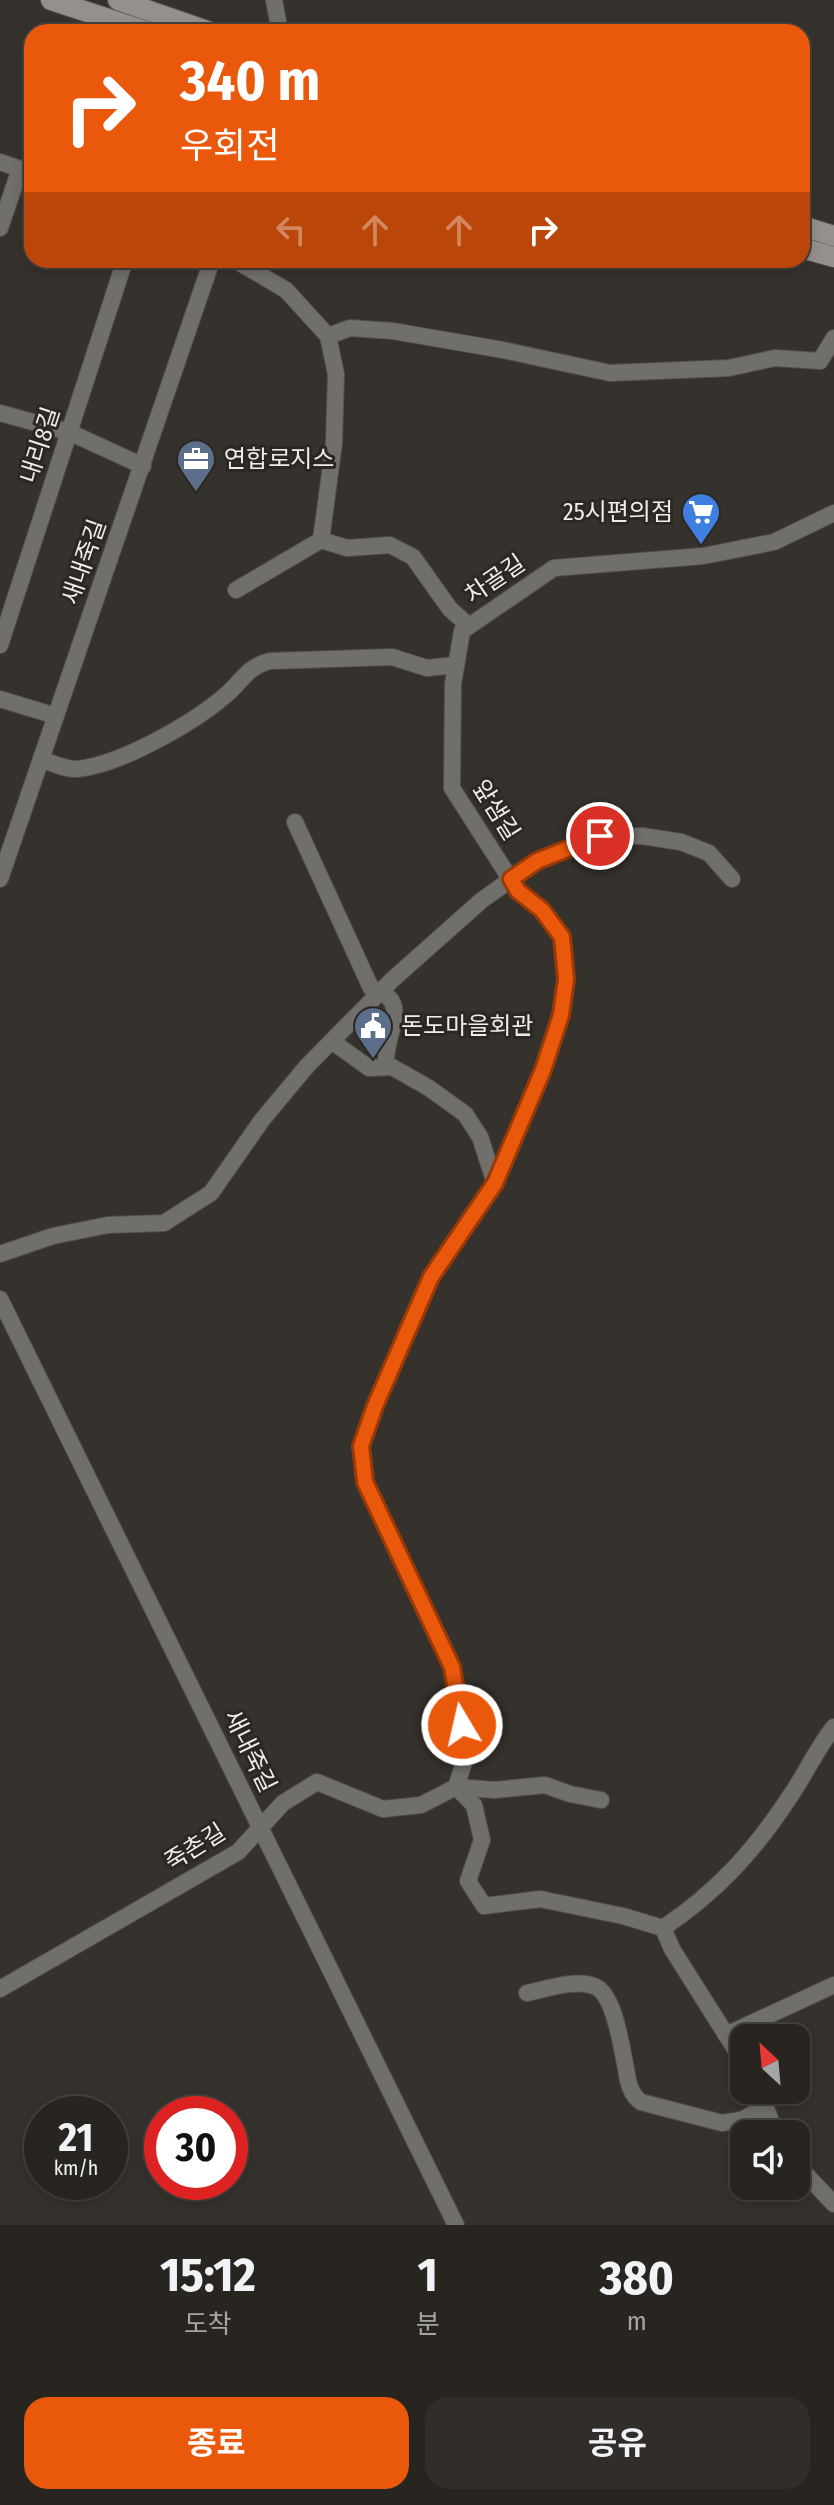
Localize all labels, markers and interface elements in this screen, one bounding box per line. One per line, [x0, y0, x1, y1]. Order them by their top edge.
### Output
text: 340 m [180, 48, 320, 115]
icon: right [48, 56, 152, 160]
text: 우회전 [180, 124, 279, 168]
icon: left [269, 208, 313, 252]
icon: ahead [353, 208, 397, 252]
icon: ahead [437, 208, 481, 252]
icon: right [521, 208, 565, 252]
street label: 내리8길 [15, 403, 65, 487]
office icon: 연합로지스 [175, 438, 217, 493]
place label: 연합로지스 [224, 445, 334, 473]
supermarket icon: 25시편의점 [680, 491, 722, 546]
place label: 25시편의점 [563, 498, 673, 526]
street label: 새내죽길 [56, 516, 112, 608]
street label: 차골길 [460, 549, 530, 609]
street label: 앞샘길 [467, 774, 525, 846]
pin [566, 802, 634, 870]
icon: arrive [578, 814, 622, 858]
public building icon: 돈도마을회관 [352, 1005, 394, 1060]
place label: 돈도마을회관 [401, 1012, 533, 1040]
position arrow [420, 1683, 504, 1767]
street label: 새내죽길 [218, 1705, 282, 1797]
street label: 죽촌길 [159, 1818, 231, 1876]
north arrow [730, 2024, 810, 2104]
map controls [730, 2024, 810, 2200]
speed limit sign: 30 [144, 2096, 248, 2200]
text: 21 [59, 2114, 93, 2162]
button: sound [730, 2120, 810, 2200]
text: km/h [54, 2156, 98, 2180]
text: 15:12 [160, 2246, 256, 2304]
text: 1 [418, 2246, 438, 2304]
text: 380 [600, 2249, 674, 2307]
text: m [627, 2306, 647, 2337]
text: 도착 [184, 2309, 232, 2340]
text: 분 [416, 2309, 440, 2340]
button: 종료 [24, 2397, 409, 2489]
button: 공유 [425, 2397, 810, 2489]

